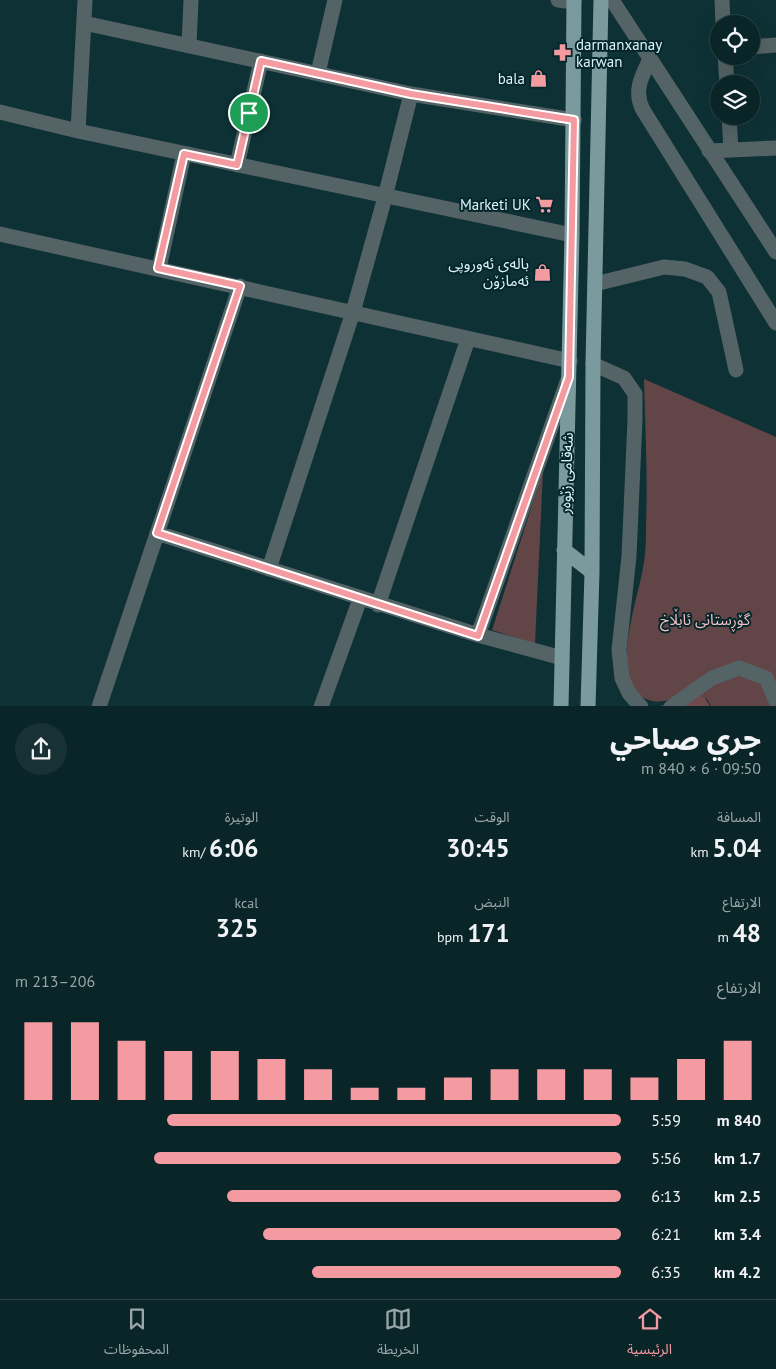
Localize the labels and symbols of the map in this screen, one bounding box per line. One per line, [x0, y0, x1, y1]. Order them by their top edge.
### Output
place label: darmanxanay karwan [576, 35, 662, 71]
pharmacy icon: darmanxanay karwan [552, 43, 572, 63]
shop icon: bala [529, 68, 549, 88]
place label: bala [498, 69, 525, 88]
pin [228, 92, 270, 134]
supermarket icon: Marketi UK [535, 194, 555, 214]
place label: Marketi UK [460, 195, 531, 214]
place label: بالەی ئەوروپی ئەمازۆن [448, 254, 529, 290]
shop icon: بالەی ئەوروپی ئەمازۆن [533, 262, 553, 282]
street label: شەقامی زێوەر [555, 432, 577, 515]
park label: گۆڕستانی ئابڵاخ [660, 608, 751, 632]

